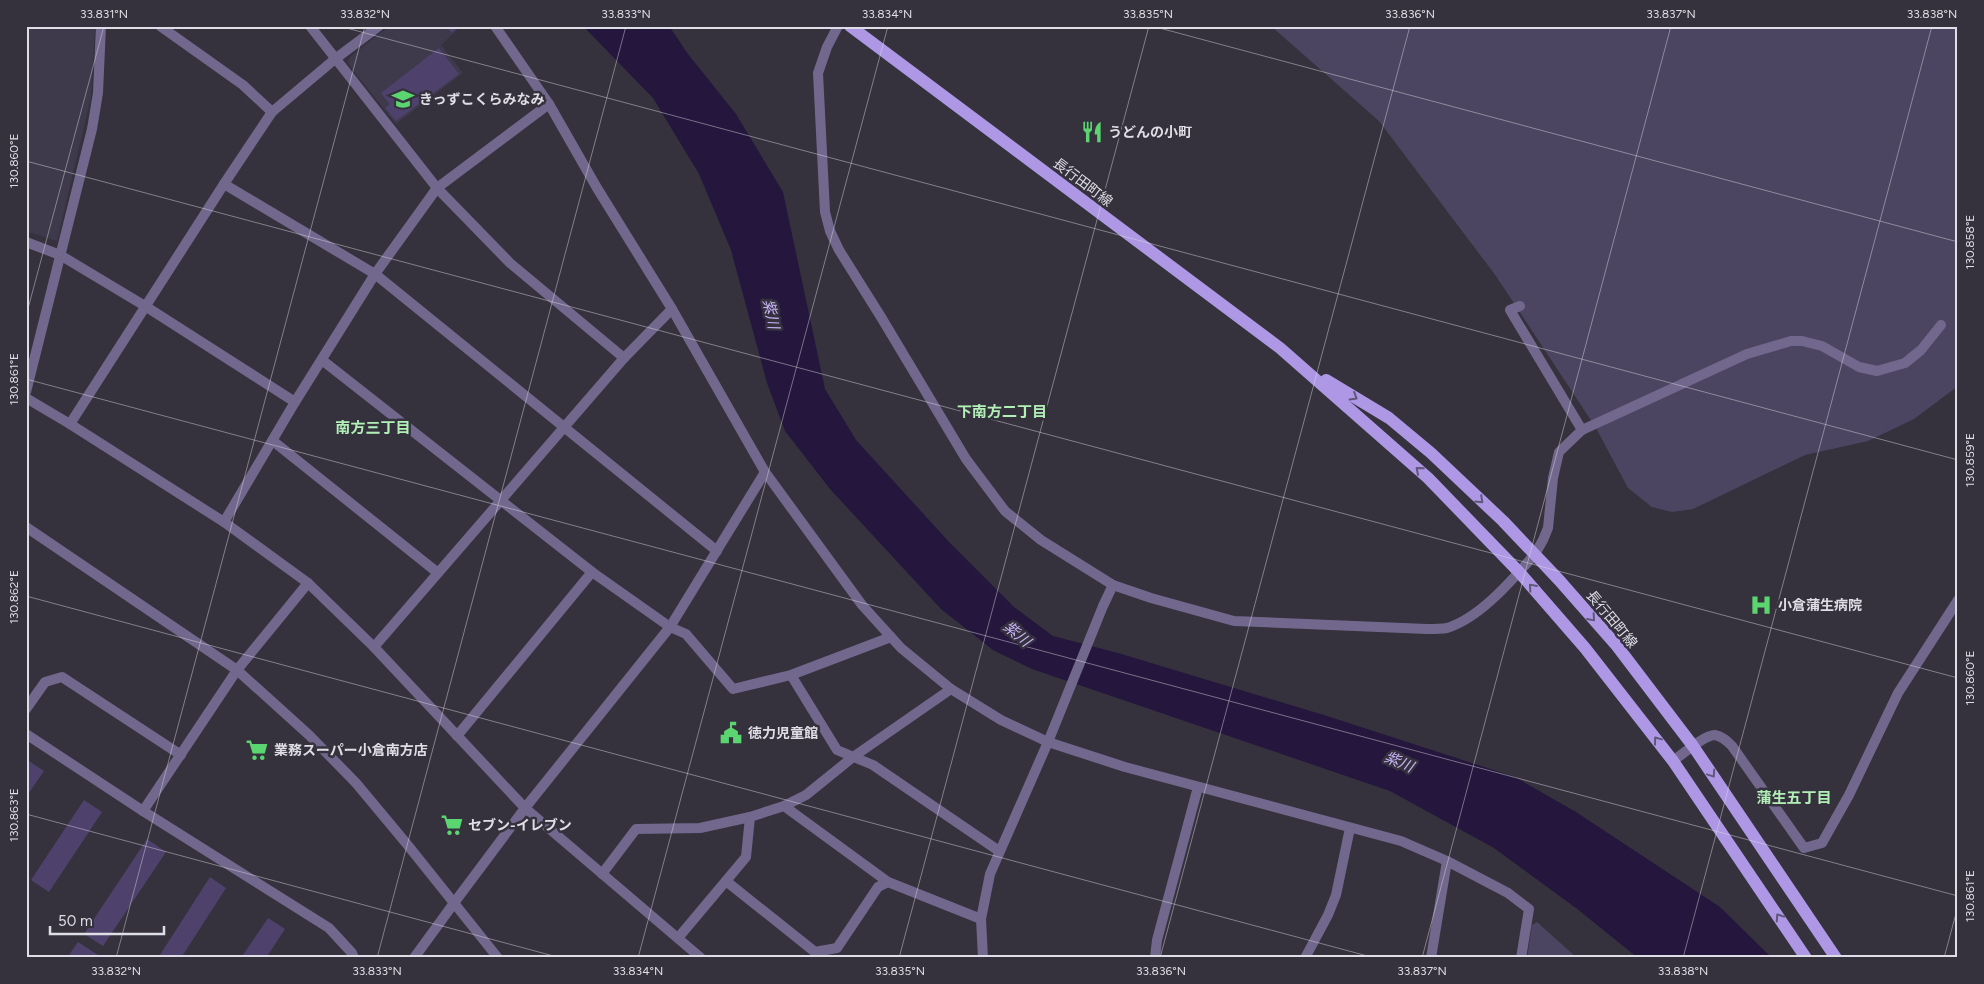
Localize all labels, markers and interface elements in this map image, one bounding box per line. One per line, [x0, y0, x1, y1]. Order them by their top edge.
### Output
text: 33.831°N [80, 7, 128, 21]
text: 33.832°N [340, 7, 390, 21]
text: 33.833°N [601, 7, 651, 21]
text: 33.834°N [862, 7, 912, 21]
text: 33.835°N [1123, 7, 1173, 21]
text: 33.836°N [1385, 7, 1435, 21]
text: 33.837°N [1646, 7, 1696, 21]
text: 33.838°N [1907, 7, 1957, 21]
school or university icon: きっずこくらみなみ [390, 86, 416, 112]
place label: きっずこくらみなみ [419, 91, 544, 108]
restaurant icon: うどんの小町 [1079, 119, 1105, 145]
place label: うどんの小町 [1108, 124, 1192, 141]
text: 130.860°E [7, 133, 21, 189]
street label: 長行田町線 [1050, 155, 1116, 210]
text: 130.858°E [1963, 215, 1977, 269]
water label: 紫川 [759, 297, 783, 332]
text: 130.861°E [7, 353, 21, 405]
one-way arrow [1349, 391, 1358, 401]
district label: 下南方二丁目 [957, 403, 1047, 421]
district label: 南方三丁目 [335, 419, 411, 437]
text: 130.859°E [1963, 433, 1977, 487]
one-way arrow [1416, 467, 1425, 476]
one-way arrow [1474, 494, 1483, 503]
text: 130.862°E [7, 570, 21, 624]
one-way arrow [1529, 584, 1538, 593]
street label: 長行田町線 [1583, 587, 1641, 652]
hospital icon: 小倉蒲生病院 [1748, 592, 1774, 618]
place label: 小倉蒲生病院 [1778, 597, 1862, 614]
one-way arrow [1586, 612, 1595, 621]
water label: 紫川 [1000, 617, 1036, 652]
text: 130.860°E [1963, 650, 1977, 706]
public building icon: 徳力児童館 [718, 720, 744, 746]
place label: 徳力児童館 [748, 725, 818, 742]
one-way arrow [1654, 736, 1663, 746]
supermarket icon: 業務スーパー小倉南方店 [244, 737, 270, 763]
place label: 業務スーパー小倉南方店 [274, 742, 428, 759]
water label: 紫川 [1382, 748, 1418, 777]
one-way arrow [1706, 768, 1715, 778]
text: 130.863°E [7, 788, 21, 842]
district label: 蒲生五丁目 [1756, 789, 1832, 807]
supermarket icon: セブン-イレブン [439, 812, 465, 838]
place label: セブン-イレブン [468, 817, 572, 834]
text: 130.861°E [1963, 870, 1977, 922]
scale bar [50, 904, 164, 936]
text: 50 m [58, 912, 93, 930]
one-way arrow [1775, 914, 1785, 923]
text: 33.832°N [91, 964, 141, 978]
text: 33.833°N [352, 964, 402, 978]
text: 33.834°N [613, 964, 663, 978]
text: 33.835°N [875, 964, 925, 978]
text: 33.836°N [1136, 964, 1186, 978]
text: 33.837°N [1397, 964, 1447, 978]
text: 33.838°N [1658, 964, 1708, 978]

